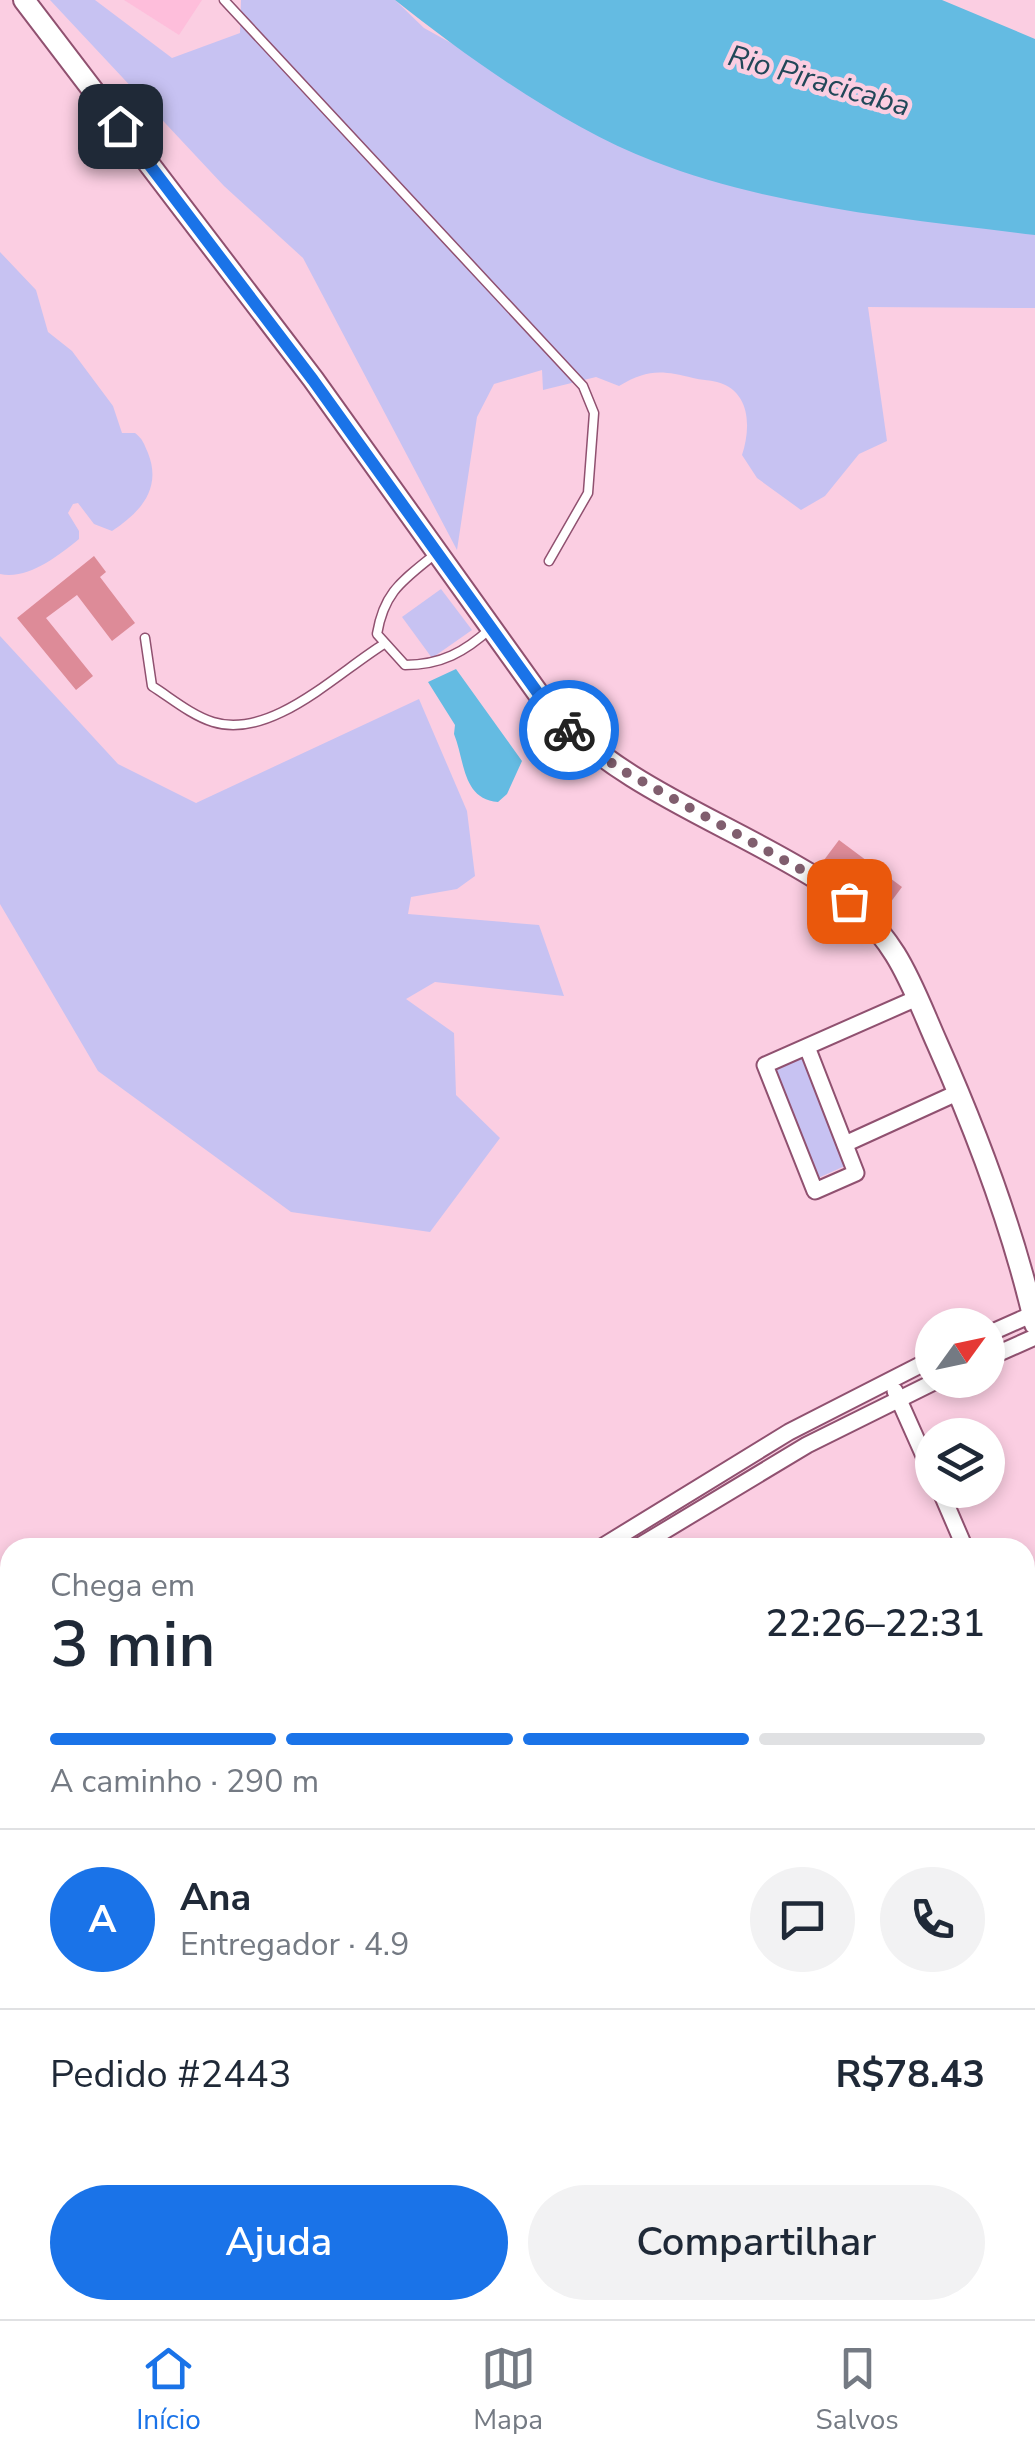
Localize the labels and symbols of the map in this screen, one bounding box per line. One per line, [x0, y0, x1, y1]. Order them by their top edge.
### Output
water label: Rio Piracicaba [723, 35, 915, 127]
pin [78, 84, 163, 169]
courier [519, 680, 619, 780]
pin [807, 859, 892, 944]
north arrow [915, 1308, 1005, 1398]

